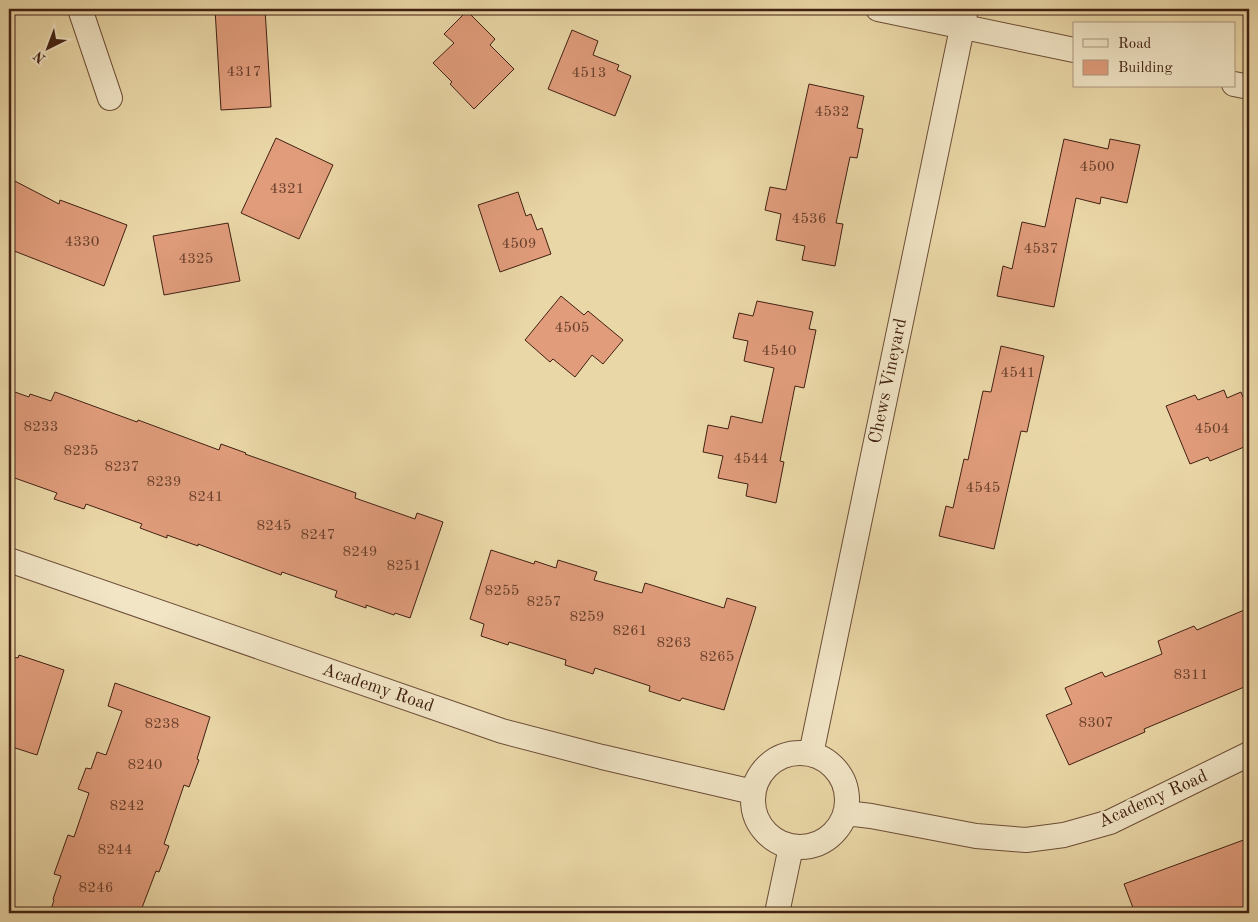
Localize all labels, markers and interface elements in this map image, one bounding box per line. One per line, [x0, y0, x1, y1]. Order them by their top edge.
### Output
north arrow [22, 22, 72, 72]
legend [1073, 22, 1236, 88]
text: Road [1118, 37, 1152, 52]
text: N [31, 48, 49, 66]
text: Building [1118, 61, 1173, 76]
house number: 4317 [227, 65, 261, 80]
house number: 4513 [572, 66, 606, 81]
house number: 4532 [815, 105, 849, 120]
house number: 4500 [1080, 160, 1114, 175]
house number: 4321 [270, 182, 304, 197]
house number: 4536 [792, 212, 826, 227]
house number: 4330 [65, 235, 99, 250]
house number: 4509 [502, 237, 536, 252]
house number: 4537 [1024, 242, 1058, 257]
house number: 4325 [179, 252, 213, 267]
street label: Chews Vineyard [866, 317, 910, 445]
house number: 4505 [555, 321, 589, 336]
house number: 4540 [762, 344, 796, 359]
house number: 4541 [1001, 366, 1035, 381]
house number: 8233 [24, 420, 58, 435]
house number: 4504 [1195, 422, 1229, 437]
house number: 8235 [64, 444, 98, 459]
house number: 4544 [734, 452, 768, 467]
house number: 8237 [105, 460, 139, 475]
house number: 8239 [147, 475, 181, 490]
house number: 4545 [966, 481, 1000, 496]
house number: 8241 [189, 490, 223, 505]
house number: 8245 [257, 519, 291, 534]
house number: 8247 [301, 528, 335, 543]
house number: 8249 [343, 545, 377, 560]
house number: 8251 [387, 559, 421, 574]
house number: 8255 [485, 584, 519, 599]
house number: 8257 [527, 595, 561, 610]
house number: 8259 [570, 610, 604, 625]
house number: 8261 [613, 624, 647, 639]
house number: 8263 [657, 636, 691, 651]
house number: 8265 [700, 650, 734, 665]
street label: Academy Road [320, 660, 436, 716]
house number: 8311 [1174, 668, 1208, 683]
house number: 8307 [1079, 716, 1113, 731]
house number: 8238 [145, 717, 179, 732]
house number: 8240 [128, 758, 162, 773]
street label: Academy Road [1096, 767, 1210, 831]
house number: 8242 [110, 799, 144, 814]
house number: 8244 [98, 843, 132, 858]
house number: 8246 [79, 881, 113, 896]

